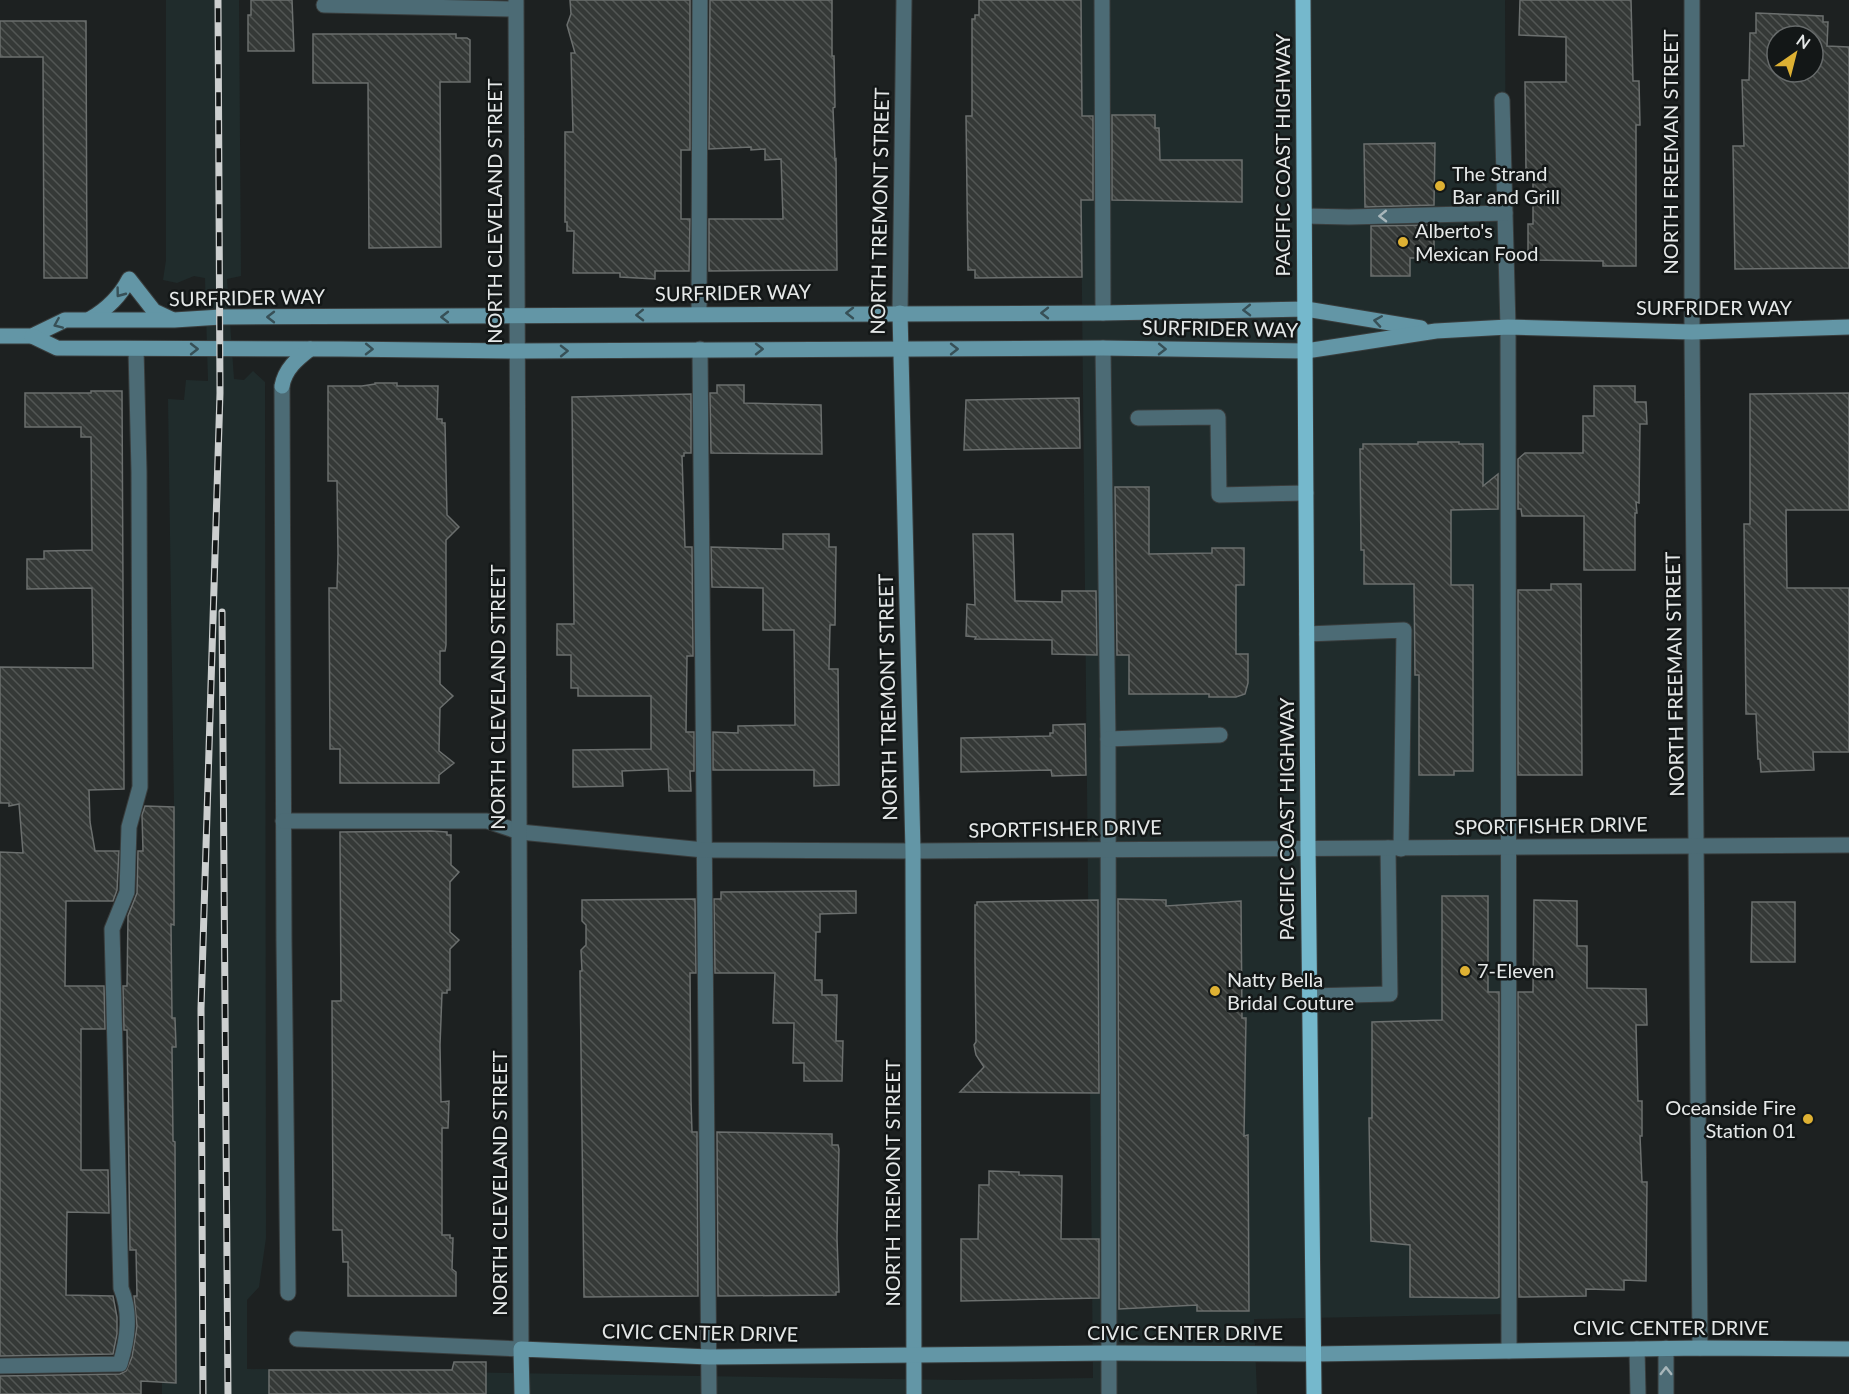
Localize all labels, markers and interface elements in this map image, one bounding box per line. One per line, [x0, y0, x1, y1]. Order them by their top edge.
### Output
north arrow [1765, 24, 1825, 84]
street label: NORTH FREEMAN STREET [1658, 29, 1682, 275]
text: N [1793, 30, 1814, 53]
street label: PACIFIC COAST HIGHWAY [1270, 33, 1294, 277]
street label: NORTH CLEVELAND STREET [482, 78, 506, 344]
street label: NORTH TREMONT STREET [865, 87, 893, 335]
place label: The Strand Bar and Grill [1452, 161, 1560, 208]
marker: The Strand Bar and Grill [1433, 179, 1447, 193]
one-way arrow [1379, 210, 1388, 223]
place label: Alberto's Mexican Food [1415, 218, 1539, 265]
marker: Alberto's Mexican Food [1396, 235, 1410, 249]
street label: SURFRIDER WAY [655, 279, 812, 305]
street label: SURFRIDER WAY [169, 284, 326, 310]
one-way arrow [116, 286, 127, 297]
street label: SURFRIDER WAY [1636, 295, 1793, 319]
one-way arrow [1243, 304, 1252, 316]
one-way arrow [845, 307, 854, 319]
one-way arrow [1040, 307, 1049, 319]
one-way arrow [636, 308, 645, 321]
one-way arrow [266, 311, 275, 323]
one-way arrow [441, 311, 450, 323]
street label: SURFRIDER WAY [1142, 315, 1299, 341]
one-way arrow [1374, 315, 1384, 328]
one-way arrow [54, 317, 65, 329]
one-way arrow [190, 343, 199, 355]
one-way arrow [364, 343, 373, 355]
one-way arrow [754, 343, 763, 355]
one-way arrow [949, 343, 958, 355]
one-way arrow [1157, 343, 1166, 355]
one-way arrow [559, 345, 568, 357]
street label: NORTH FREEMAN STREET [1660, 551, 1688, 797]
street label: NORTH CLEVELAND STREET [485, 564, 509, 830]
street label: NORTH TREMONT STREET [873, 573, 901, 821]
street label: PACIFIC COAST HIGHWAY [1274, 697, 1298, 941]
street label: SPORTFISHER DRIVE [1454, 811, 1648, 839]
street label: SPORTFISHER DRIVE [968, 814, 1162, 842]
place label: 7-Eleven [1477, 958, 1554, 982]
marker: 7-Eleven [1458, 964, 1472, 978]
place label: Natty Bella Bridal Couture [1227, 967, 1354, 1014]
marker: Natty Bella Bridal Couture [1208, 984, 1222, 998]
street label: NORTH CLEVELAND STREET [487, 1050, 511, 1316]
street label: NORTH TREMONT STREET [880, 1059, 904, 1307]
place label: Oceanside Fire Station 01 [1665, 1095, 1796, 1142]
marker: Oceanside Fire Station 01 [1801, 1112, 1815, 1126]
street label: CIVIC CENTER DRIVE [1573, 1315, 1769, 1339]
street label: CIVIC CENTER DRIVE [602, 1318, 798, 1346]
street label: CIVIC CENTER DRIVE [1087, 1320, 1283, 1344]
one-way arrow [1660, 1367, 1672, 1376]

